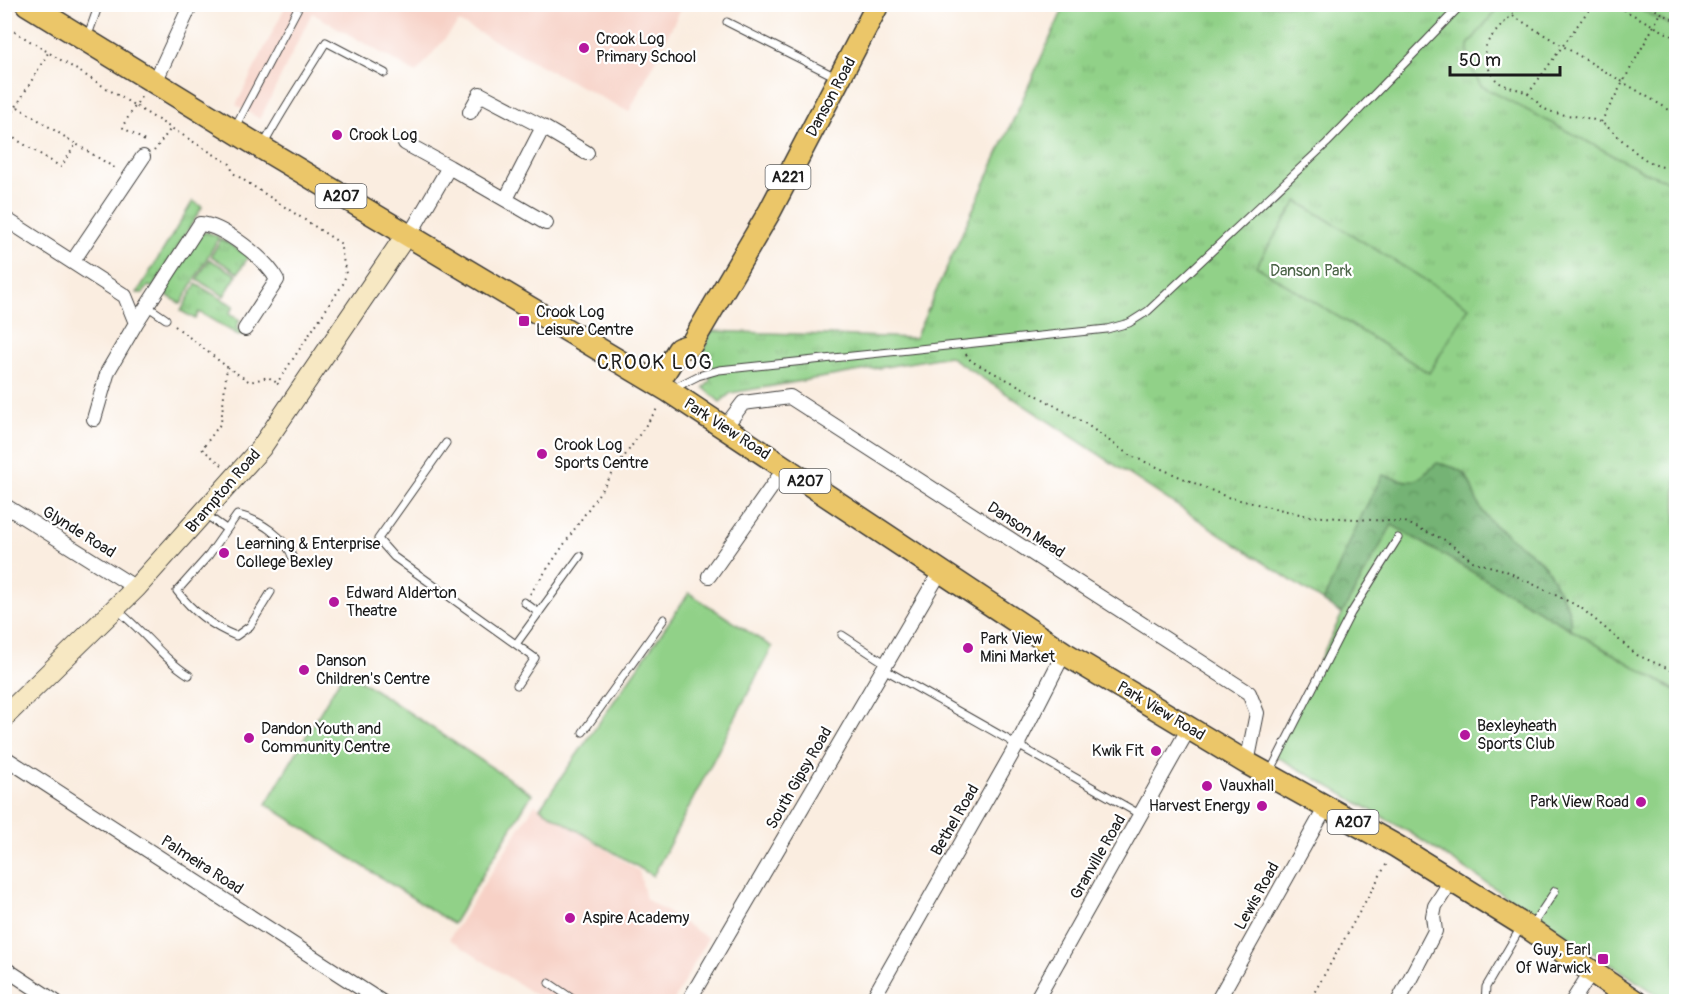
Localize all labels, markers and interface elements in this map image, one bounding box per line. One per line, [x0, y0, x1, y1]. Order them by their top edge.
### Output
place label: Crook Log Primary School [596, 29, 696, 67]
scale bar [1450, 39, 1560, 77]
marker: Crook Log Primary School [577, 41, 591, 55]
text: 50 m [1459, 49, 1501, 72]
street label: Danson Road [802, 54, 860, 140]
place label: Crook Log [349, 125, 417, 145]
marker: Crook Log [330, 128, 344, 142]
road number: A221 [766, 165, 810, 189]
road number: A207 [316, 184, 366, 208]
park label: Danson Park [1270, 261, 1352, 281]
place label: Crook Log Leisure Centre [536, 302, 634, 340]
marker: Crook Log Leisure Centre [517, 314, 531, 328]
district label: CROOK LOG [597, 350, 713, 375]
street label: Park View Road [680, 394, 774, 464]
place label: Crook Log Sports Centre [554, 435, 648, 473]
street label: Brampton Road [181, 445, 265, 537]
marker: Crook Log Sports Centre [535, 447, 549, 461]
road number: A207 [780, 469, 830, 493]
street label: Danson Mead [983, 498, 1069, 562]
street label: Glynde Road [39, 502, 119, 562]
place label: Learning & Enterprise College Bexley [236, 534, 380, 572]
marker: Learning & Enterprise College Bexley [217, 546, 231, 560]
place label: Edward Alderton Theatre [346, 583, 457, 621]
marker: Edward Alderton Theatre [327, 595, 341, 609]
place label: Park View Mini Market [980, 629, 1056, 667]
marker: Park View Mini Market [961, 641, 975, 655]
place label: Danson Children's Centre [316, 651, 430, 689]
marker: Danson Children's Centre [297, 663, 311, 677]
street label: Park View Road [1113, 677, 1209, 745]
place label: Bexleyheath Sports Club [1477, 716, 1557, 754]
place label: Dandon Youth and Community Centre [261, 719, 390, 757]
street label: South Gipsy Road [762, 723, 836, 833]
marker: Bexleyheath Sports Club [1458, 728, 1472, 742]
marker: Dandon Youth and Community Centre [242, 731, 256, 745]
place label: Kwik Fit [1092, 741, 1145, 761]
marker: Kwik Fit [1149, 744, 1163, 758]
place label: Vauxhall [1219, 776, 1274, 796]
marker: Vauxhall [1200, 779, 1214, 793]
street label: Bethel Road [927, 781, 983, 859]
place label: Park View Road [1530, 792, 1629, 812]
marker: Park View Road [1634, 795, 1648, 809]
place label: Harvest Energy [1149, 796, 1250, 816]
marker: Harvest Energy [1255, 799, 1269, 813]
road number: A207 [1328, 810, 1378, 834]
street label: Granville Road [1066, 811, 1130, 903]
street label: Palmeira Road [157, 831, 247, 899]
street label: Lewis Road [1230, 859, 1284, 933]
place label: Aspire Academy [582, 908, 690, 928]
marker: Aspire Academy [563, 911, 577, 925]
place label: Guy, Earl Of Warwick [1516, 940, 1591, 978]
marker: Guy, Earl Of Warwick [1596, 952, 1610, 966]

